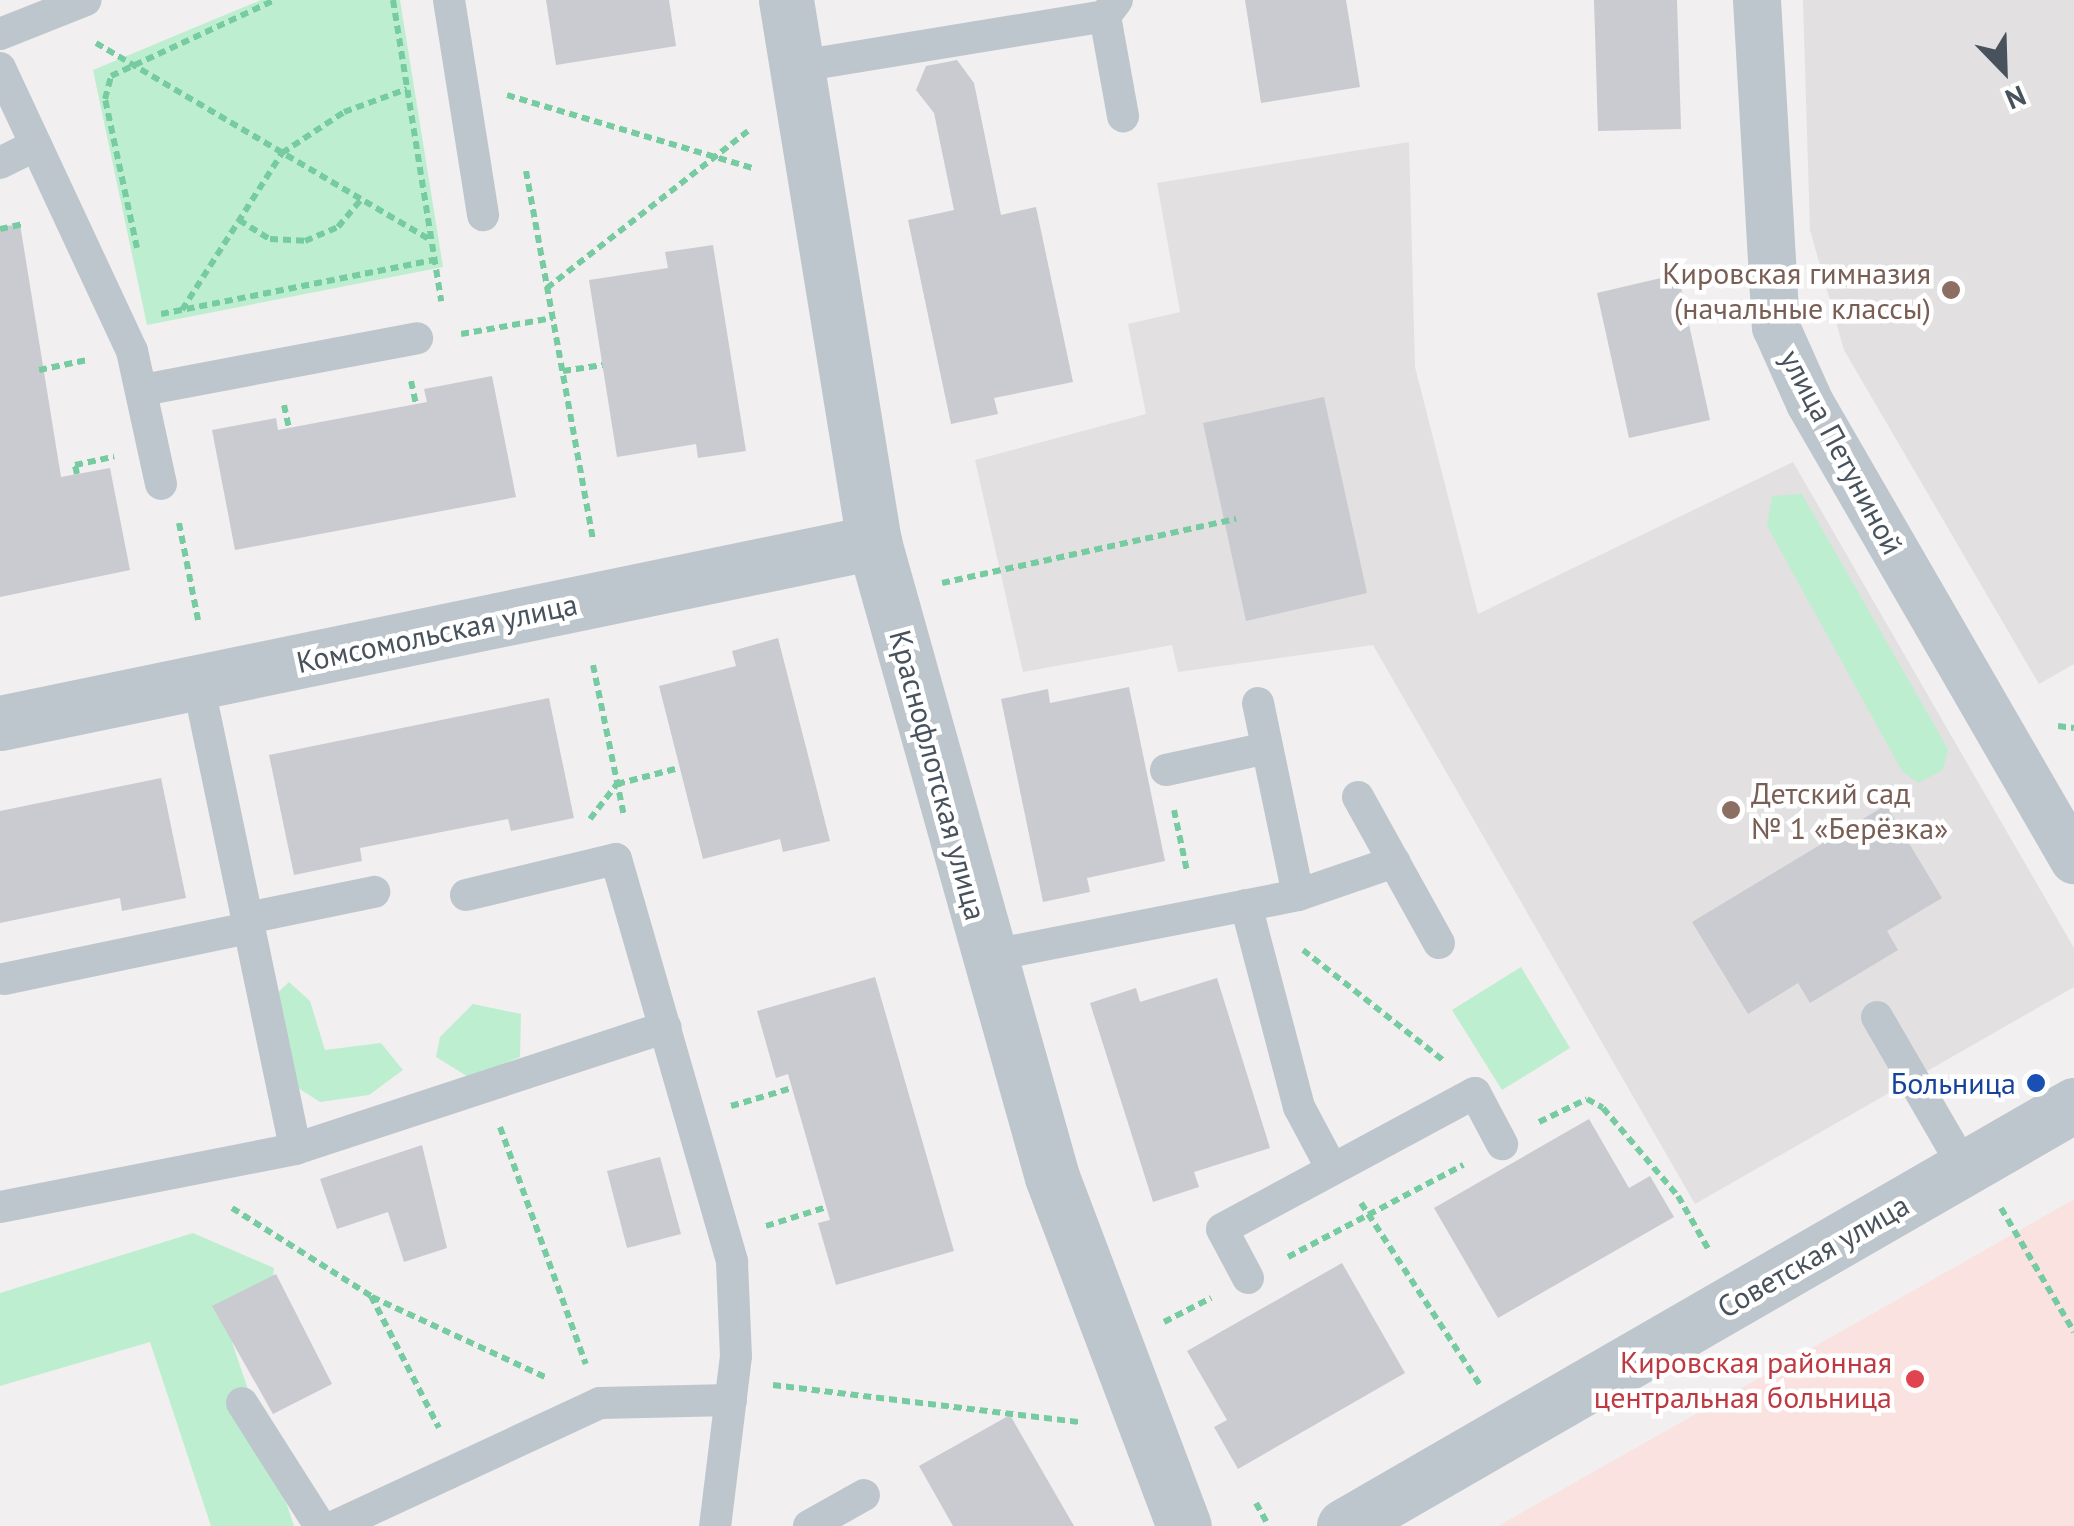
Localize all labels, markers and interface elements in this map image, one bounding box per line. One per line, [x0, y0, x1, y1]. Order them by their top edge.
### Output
north arrow [1954, 20, 2054, 120]
text: N [2000, 77, 2032, 119]
place label: Кировская гимназия (начальные классы) [1662, 255, 1931, 326]
marker: Кировская гимназия (начальные классы) [1940, 279, 1962, 301]
street label: улица Петуниной [1773, 344, 1911, 560]
street label: Комсомольская улица [293, 586, 581, 680]
street label: Краснофлотская улица [882, 626, 994, 924]
place label: Детский сад № 1 «Берёзка» [1751, 775, 1948, 846]
marker: Детский сад № 1 «Берёзка» [1720, 799, 1742, 821]
place label: Больница [1891, 1065, 2016, 1101]
marker: Больница [2025, 1072, 2047, 1094]
street label: Советская улица [1711, 1187, 1915, 1325]
place label: Кировская районная центральная больница [1594, 1344, 1892, 1414]
marker: Кировская районная центральная больница [1902, 1366, 1928, 1392]

